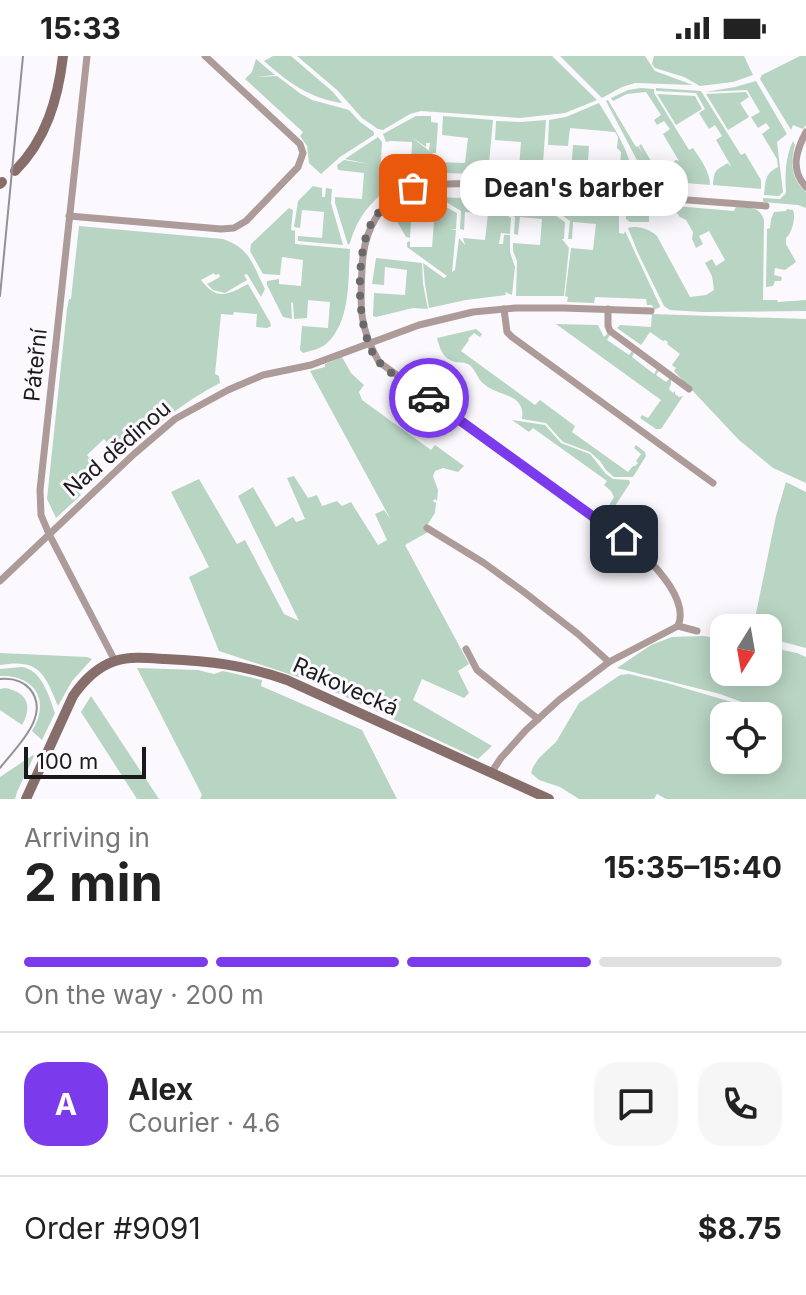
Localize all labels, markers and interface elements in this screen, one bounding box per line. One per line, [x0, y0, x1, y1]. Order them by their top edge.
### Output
text: 15:33 [40, 10, 121, 46]
pin [379, 154, 447, 222]
callout: Dean's barber [461, 160, 689, 216]
icon: bag [391, 166, 435, 210]
text: Dean's barber [484, 172, 664, 203]
street label: Páteřní [18, 327, 52, 403]
courier [389, 358, 469, 438]
icon: car [407, 376, 451, 420]
street label: Nad dědinou [58, 395, 176, 501]
pin [590, 505, 658, 573]
icon: home [602, 517, 646, 561]
north arrow [710, 614, 782, 686]
map controls [710, 614, 782, 774]
street label: Rakovecká [289, 651, 403, 721]
button: locate [710, 702, 782, 774]
scale bar [24, 743, 146, 779]
text: 100 m [36, 748, 98, 774]
text: Arriving in [24, 822, 150, 853]
text: 15:35–15:40 [604, 849, 782, 885]
text: 2 min [24, 851, 163, 914]
text: On the way · 200 m [24, 979, 264, 1010]
button: chat [594, 1062, 678, 1146]
button: phone [698, 1062, 782, 1146]
text: Alex [128, 1071, 193, 1107]
text: A [55, 1086, 77, 1122]
text: Courier · 4.6 [128, 1107, 280, 1138]
text: Order #9091 [24, 1210, 201, 1246]
text: $8.75 [698, 1210, 782, 1246]

